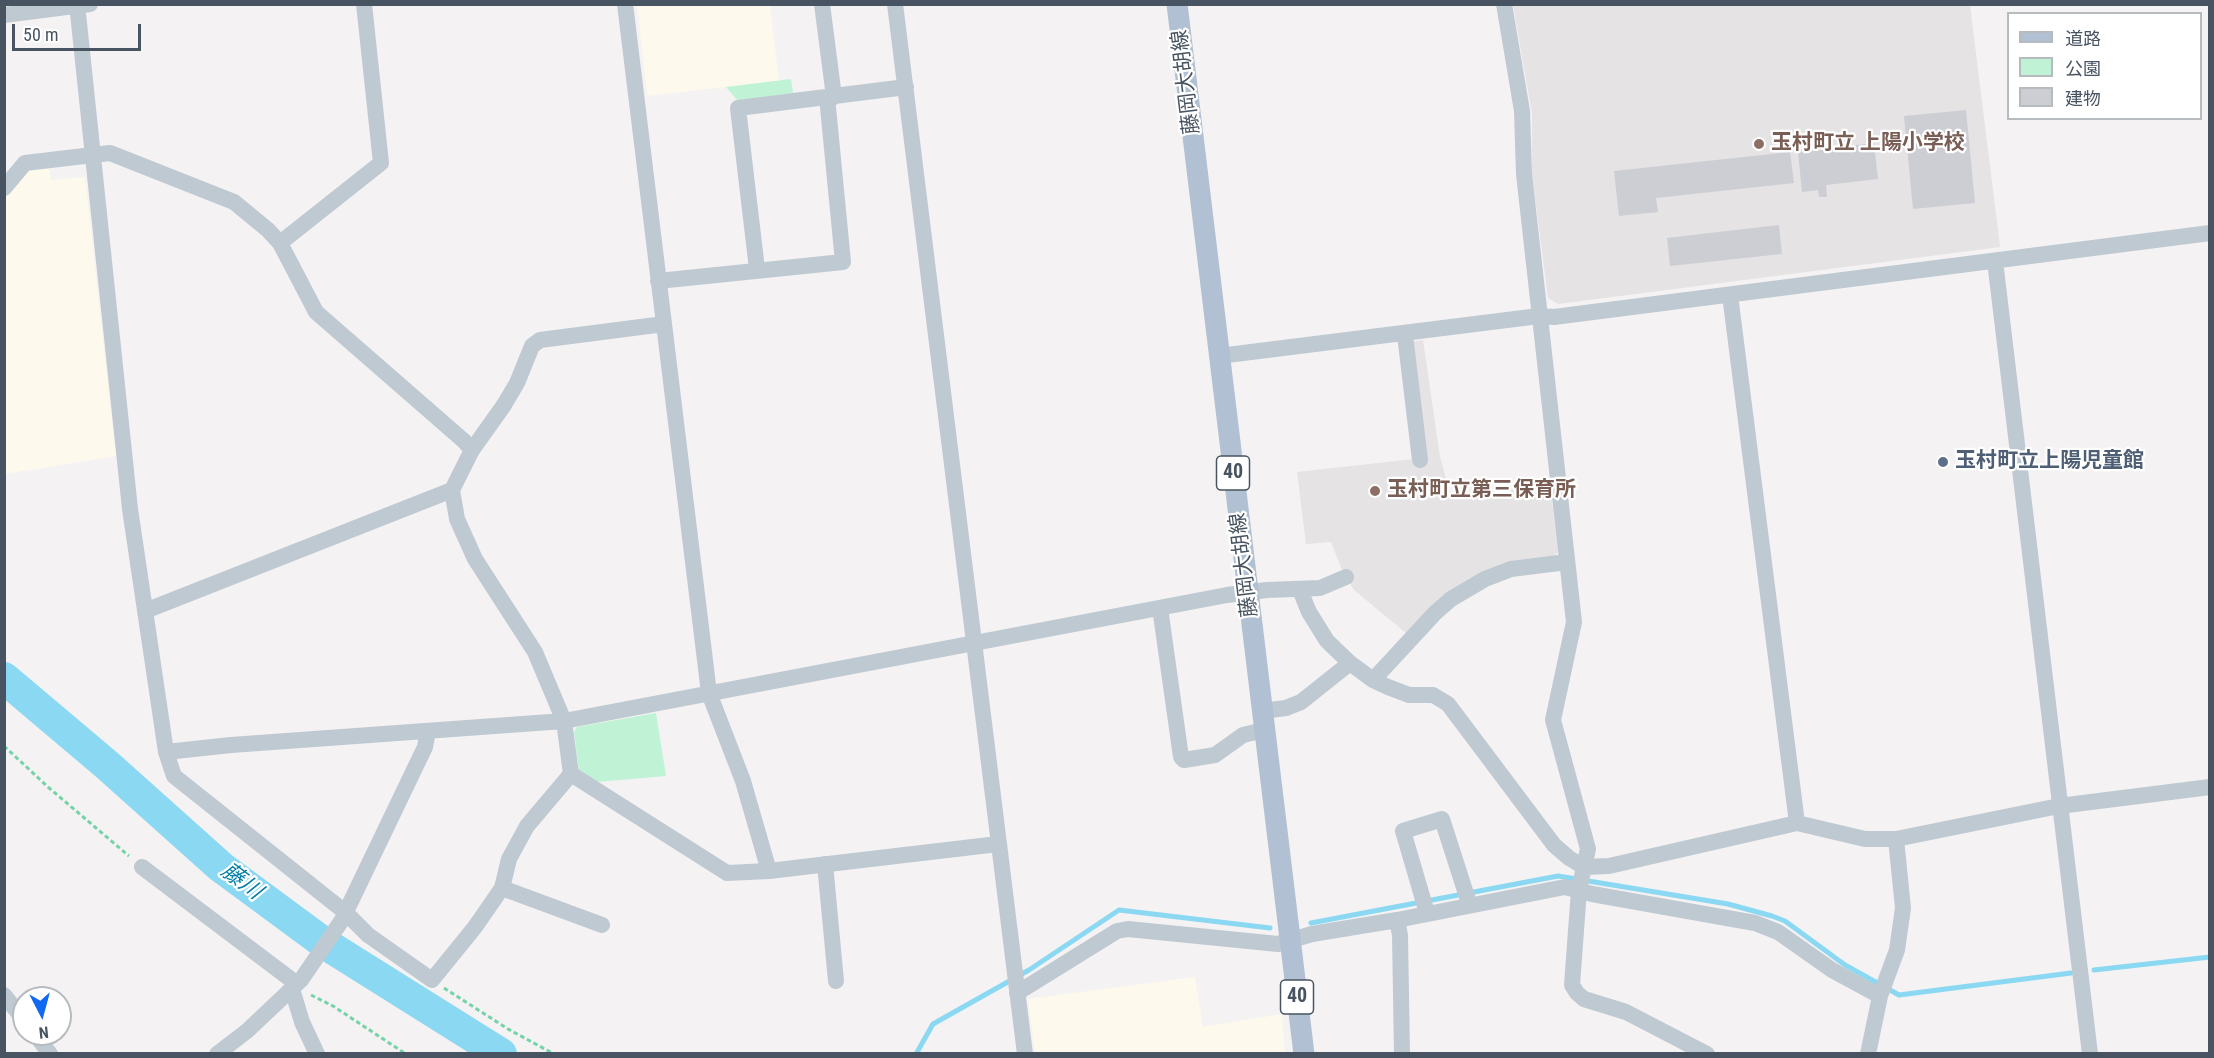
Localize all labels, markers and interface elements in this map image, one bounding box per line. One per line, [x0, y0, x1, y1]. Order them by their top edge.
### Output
scale bar [15, 12, 144, 50]
legend [2007, 12, 2202, 120]
text: 50 m [23, 24, 58, 45]
street label: 藤岡大胡線 [1168, 28, 1206, 136]
text: 道路 [2065, 28, 2101, 49]
text: 公園 [2065, 58, 2101, 79]
text: 建物 [2065, 88, 2101, 109]
place label: 玉村町立 上陽小学校 [1771, 131, 1965, 157]
marker: 玉村町立 上陽小学校 [1752, 137, 1766, 151]
place label: 玉村町立上陽児童館 [1955, 449, 2144, 475]
marker: 玉村町立上陽児童館 [1936, 455, 1950, 469]
road number: 40 [1216, 456, 1250, 490]
place label: 玉村町立第三保育所 [1387, 478, 1576, 504]
marker: 玉村町立第三保育所 [1368, 484, 1382, 498]
street label: 藤岡大胡線 [1226, 511, 1264, 619]
water label: 藤川 [215, 858, 267, 906]
road number: 40 [1280, 980, 1314, 1014]
north arrow [12, 986, 72, 1046]
text: N [38, 1022, 50, 1042]

